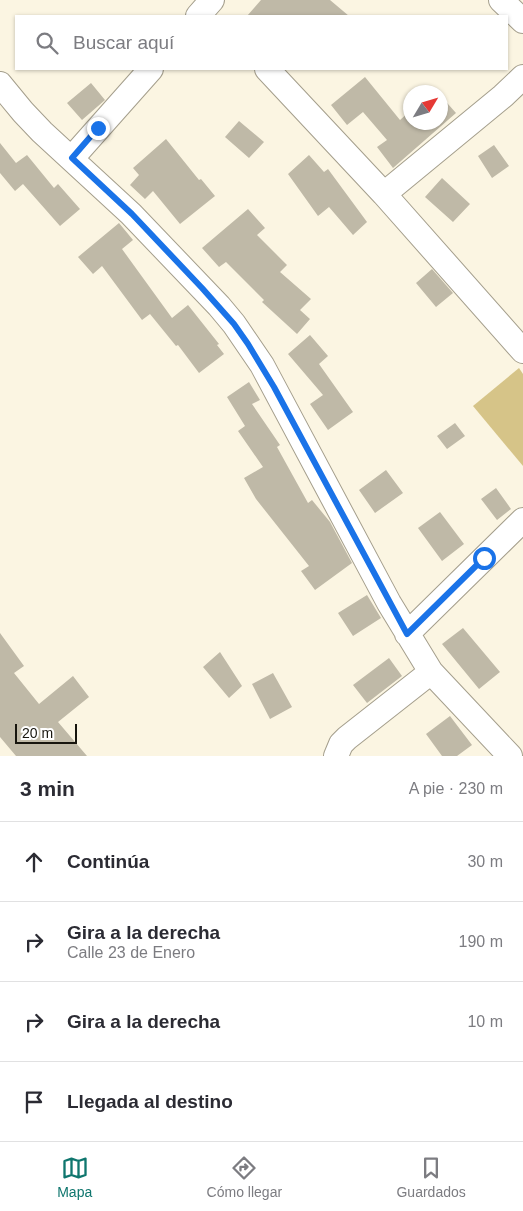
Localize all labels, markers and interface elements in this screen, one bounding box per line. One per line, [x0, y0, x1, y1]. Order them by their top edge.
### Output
search box [15, 15, 508, 70]
icon: search [33, 29, 61, 57]
text: Buscar aquí [73, 32, 174, 53]
north arrow [403, 85, 448, 130]
route end [87, 117, 110, 140]
route start [473, 547, 496, 570]
scale bar [15, 721, 78, 744]
text: 20 m [22, 725, 53, 741]
text: 3 min [20, 777, 75, 800]
text: A pie · 230 m [409, 780, 503, 797]
icon: ahead [20, 848, 48, 876]
text: Continúa [67, 851, 149, 872]
text: 30 m [467, 853, 503, 870]
text: Gira a la derecha [67, 922, 220, 943]
icon: right [20, 928, 48, 956]
text: 190 m [459, 933, 503, 950]
text: Calle 23 de Enero [67, 944, 195, 961]
icon: right [20, 1008, 48, 1036]
text: Gira a la derecha [67, 1011, 220, 1032]
text: 10 m [467, 1013, 503, 1030]
icon: arrive [20, 1088, 48, 1116]
text: Llegada al destino [67, 1091, 233, 1112]
tab: Mapa [57, 1154, 92, 1200]
tab: Cómo llegar [207, 1154, 282, 1200]
tab: Guardados [396, 1154, 466, 1200]

